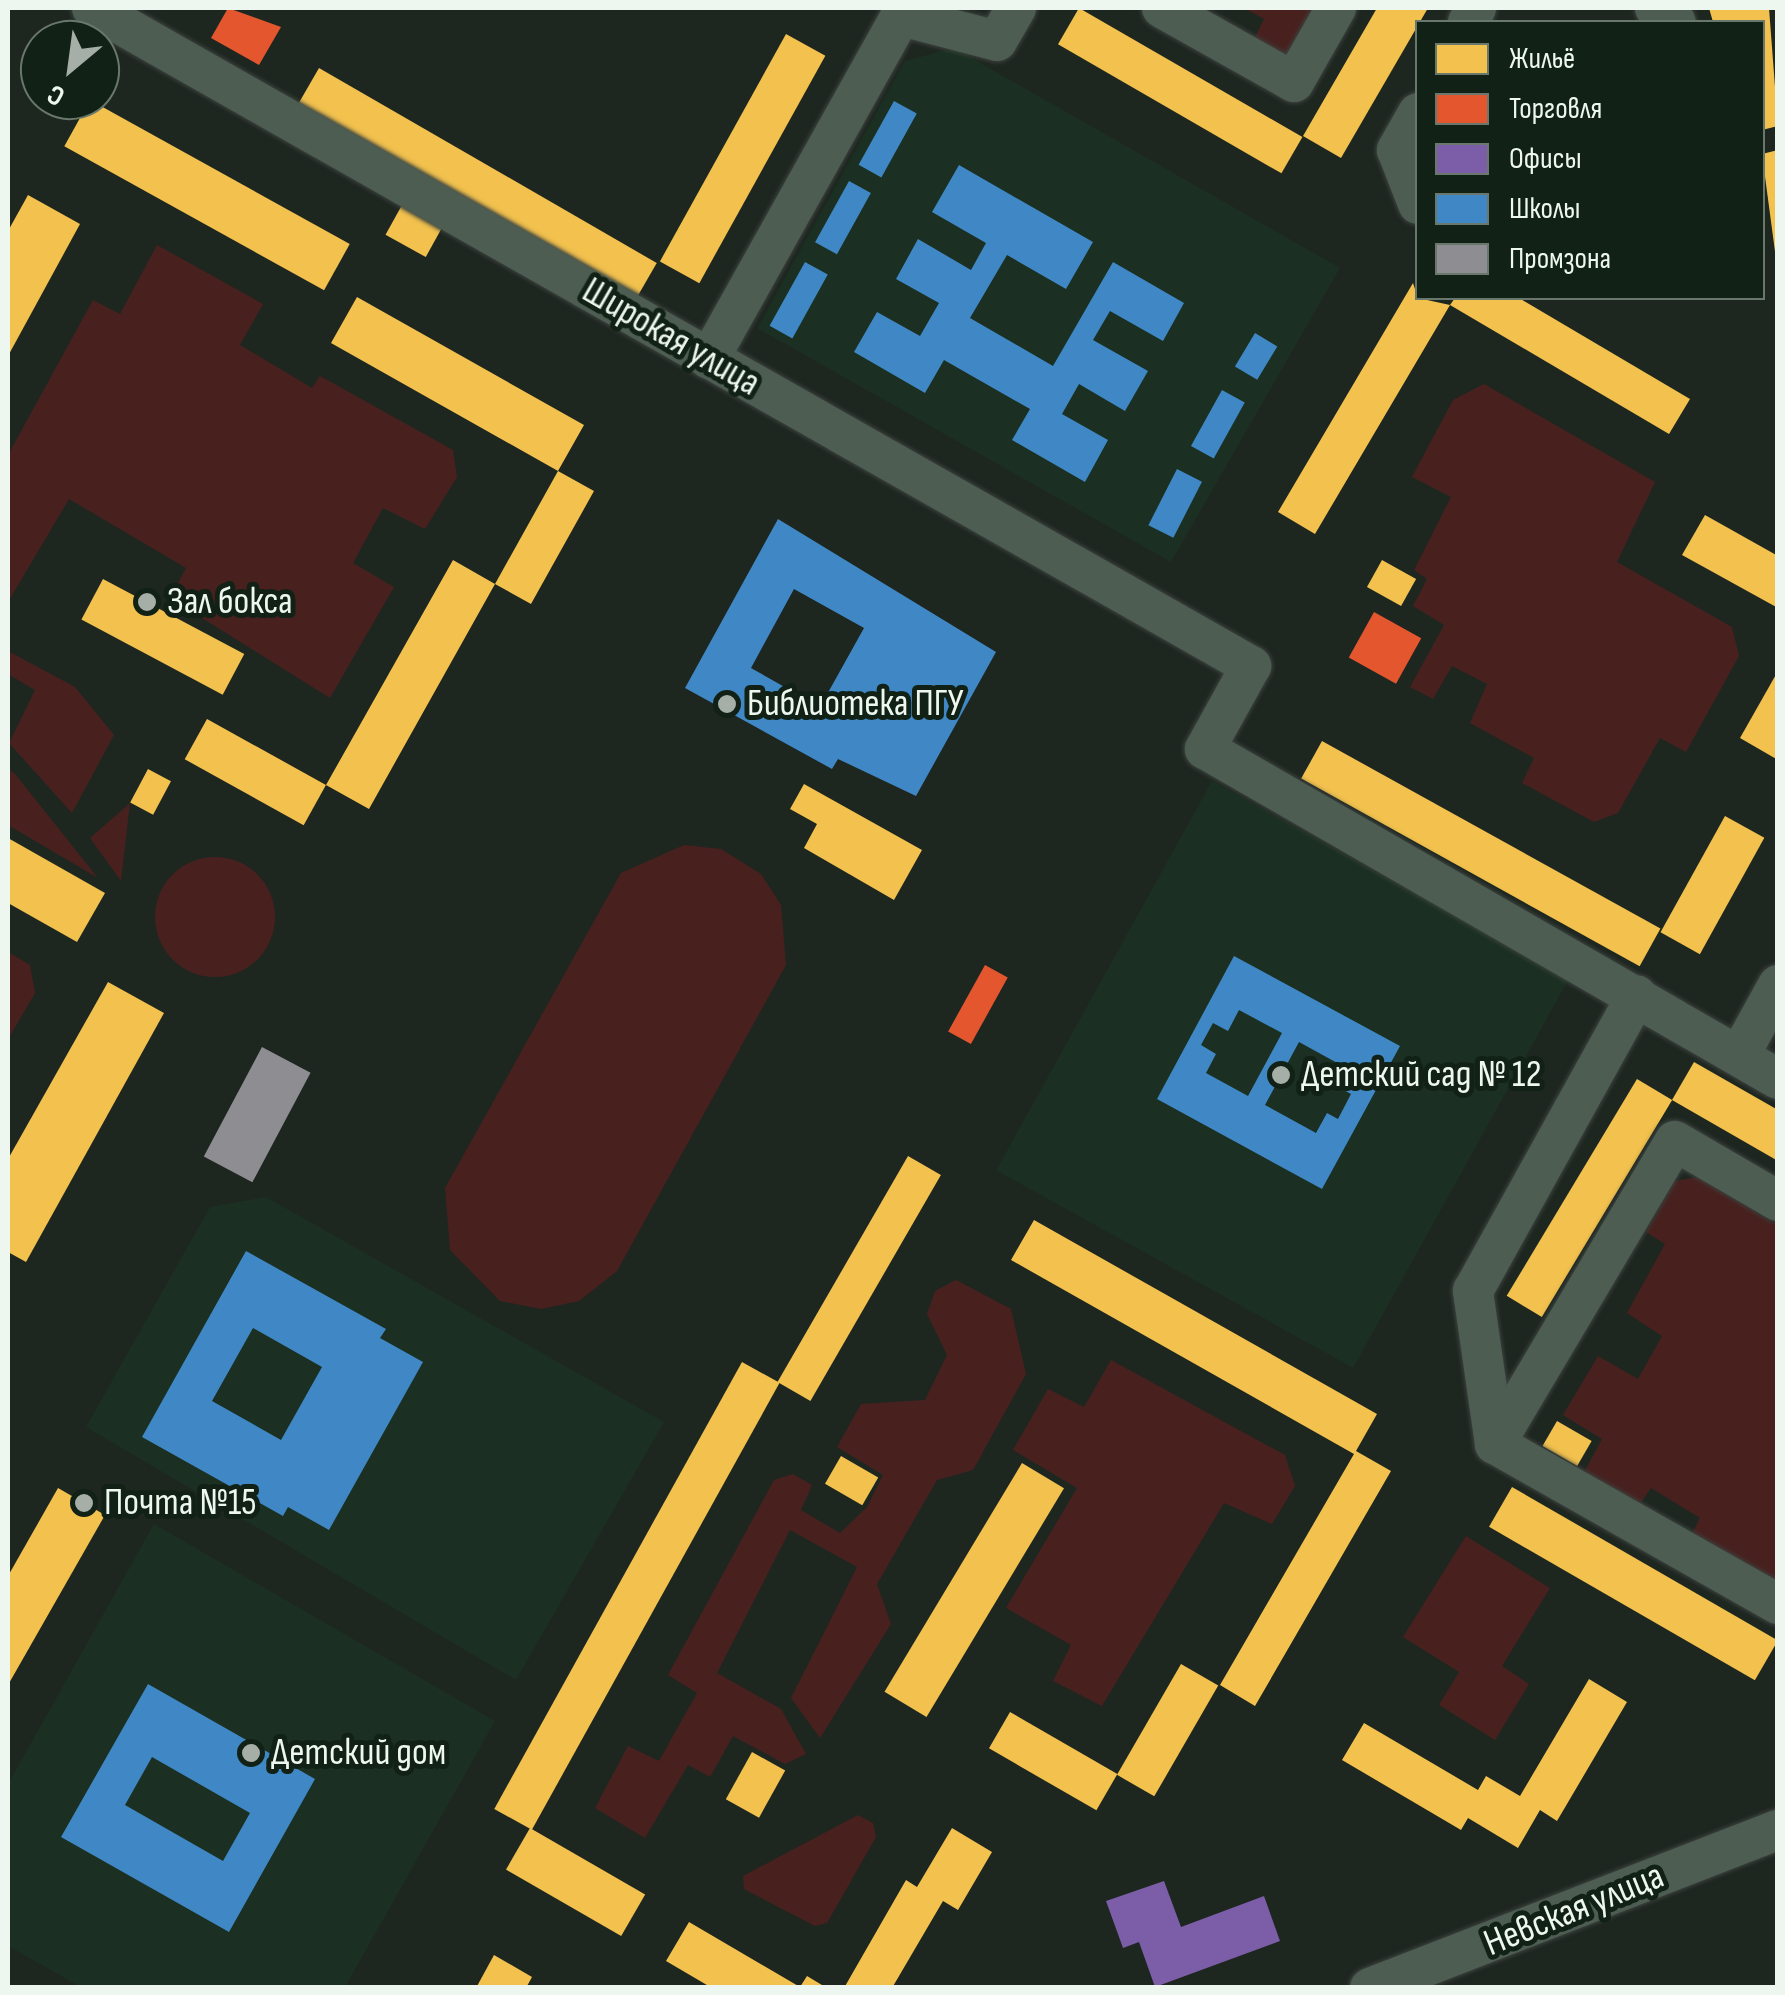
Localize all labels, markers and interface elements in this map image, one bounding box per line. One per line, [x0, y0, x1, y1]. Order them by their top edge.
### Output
north arrow [20, 20, 120, 120]
legend [1415, 20, 1765, 300]
text: Жильё [1509, 41, 1575, 77]
text: С [42, 77, 70, 113]
text: Торговля [1509, 91, 1602, 127]
text: Офисы [1509, 141, 1582, 177]
text: Школы [1509, 191, 1580, 227]
text: Промзона [1509, 241, 1611, 277]
street label: Широкая улица [574, 268, 768, 406]
place label: Зал бокса [167, 579, 293, 625]
marker: Зал бокса [136, 591, 158, 613]
place label: Библиотека ПГУ [747, 681, 964, 727]
marker: Библиотека ПГУ [716, 693, 738, 715]
place label: Детский сад № 12 [1301, 1052, 1541, 1098]
marker: Детский сад № 12 [1270, 1064, 1292, 1086]
place label: Почта №15 [104, 1480, 256, 1526]
marker: Почта №15 [73, 1492, 95, 1514]
place label: Детский дом [271, 1730, 446, 1776]
marker: Детский дом [240, 1742, 262, 1764]
street label: Невская улица [1478, 1853, 1670, 1967]

